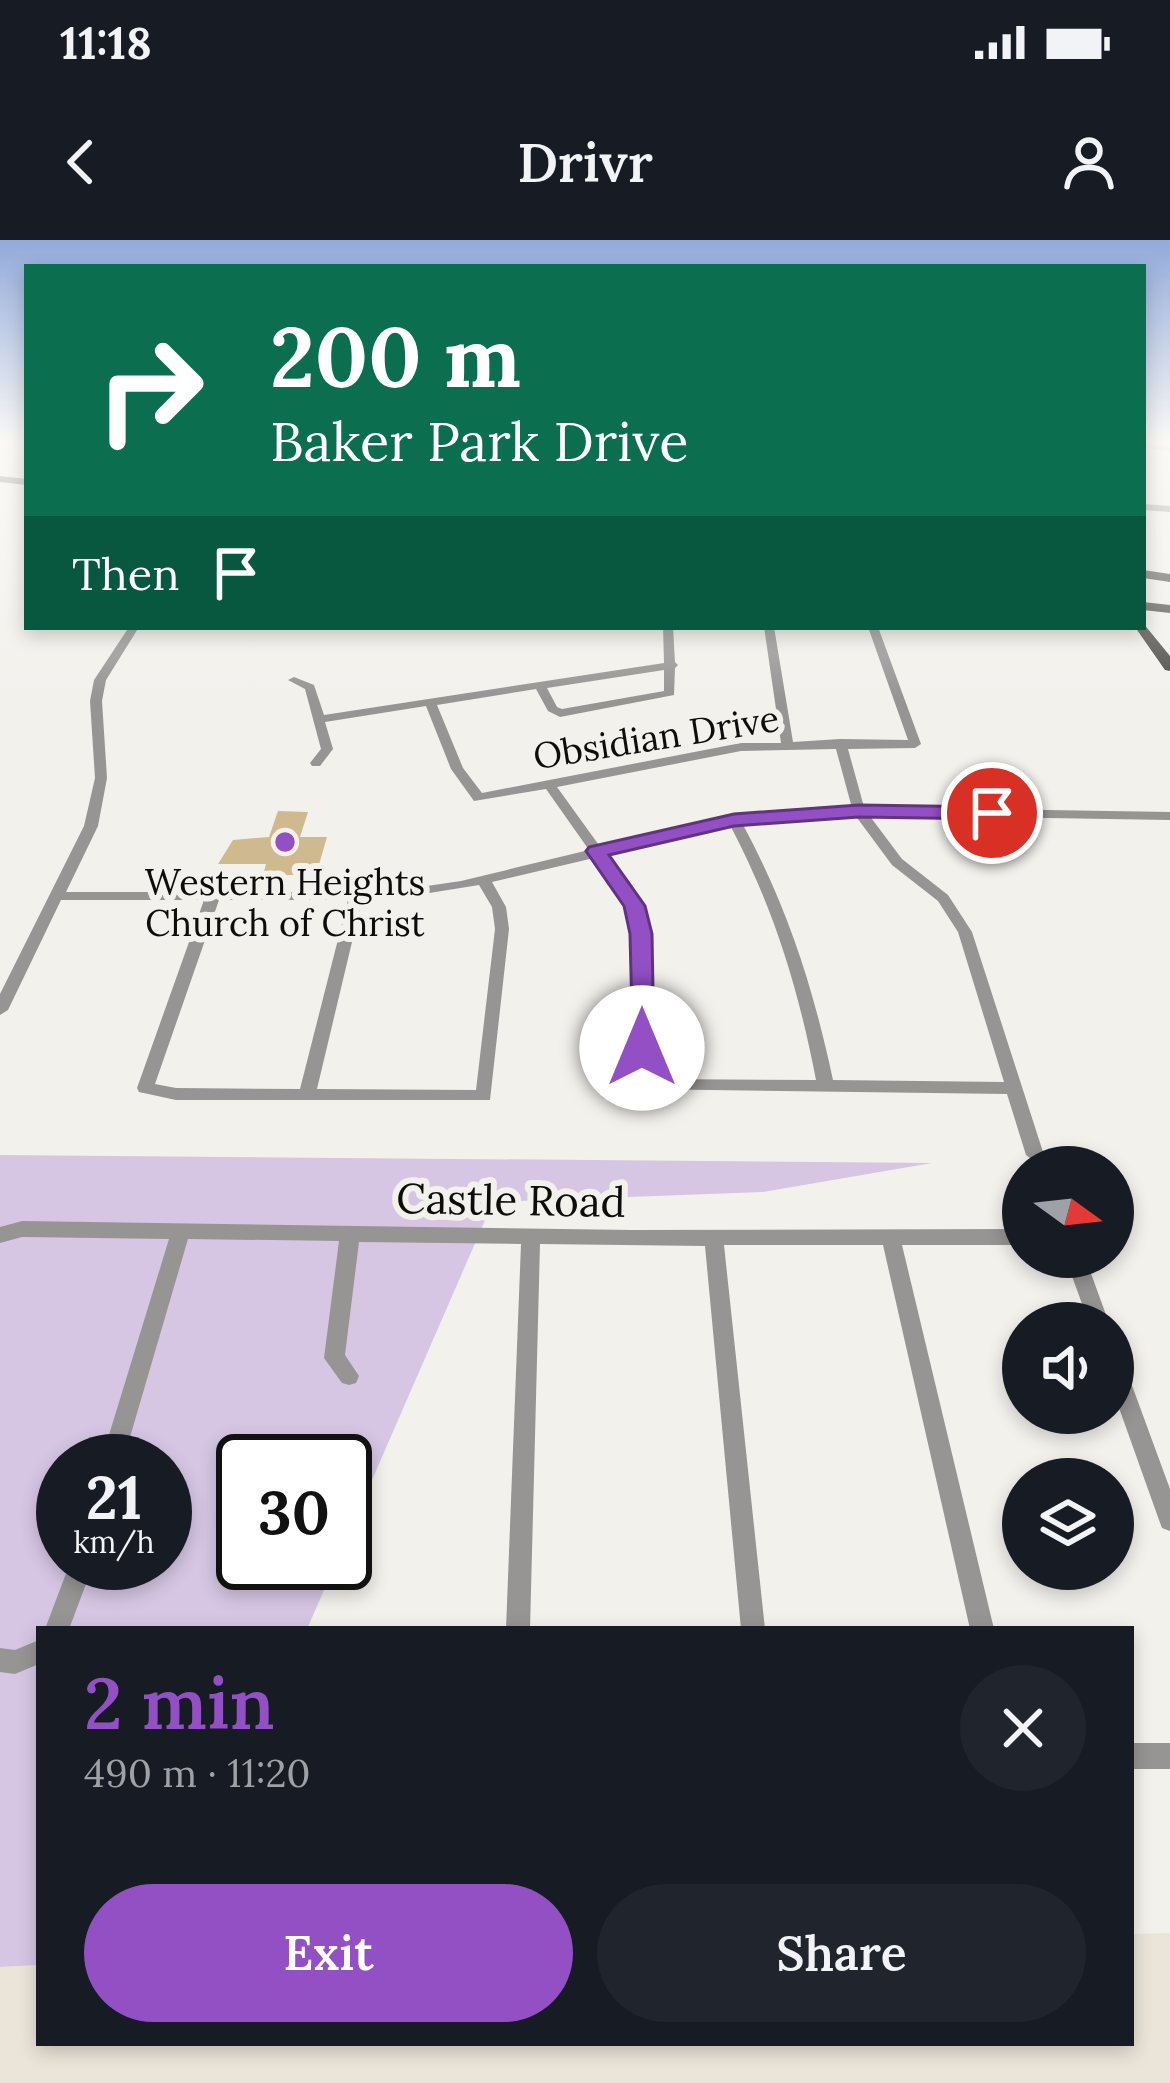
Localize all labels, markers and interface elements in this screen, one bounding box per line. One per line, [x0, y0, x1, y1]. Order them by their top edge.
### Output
text: 11:18 [60, 14, 152, 71]
text: Drivr [517, 128, 653, 197]
icon: back [48, 129, 114, 195]
icon: person [1056, 129, 1122, 195]
text: 200 m [270, 302, 521, 410]
icon: right [72, 312, 228, 468]
text: Baker Park Drive [270, 407, 689, 476]
icon: arrive [203, 540, 269, 606]
text: Then [72, 545, 179, 602]
street label: Obsidian Drive [530, 695, 782, 779]
pin [941, 762, 1043, 864]
icon: arrive [959, 780, 1025, 846]
marker: Western Heights Church of Christ [272, 829, 298, 855]
place label: Western Heights Church of Christ [145, 859, 425, 946]
position arrow [579, 985, 705, 1111]
north arrow [1002, 1146, 1134, 1278]
map controls [1002, 1146, 1134, 1590]
street label: Castle Road [396, 1171, 626, 1229]
button: sound [1002, 1302, 1134, 1434]
speed limit sign: 30 [216, 1434, 372, 1590]
button: layers [1002, 1458, 1134, 1590]
text: 21 [86, 1459, 142, 1535]
text: km/h [73, 1523, 155, 1561]
text: 2 min [84, 1657, 275, 1749]
button: close [960, 1665, 1086, 1791]
text: 490 m · 11:20 [84, 1748, 311, 1798]
button: Exit [84, 1884, 573, 2022]
button: Share [597, 1884, 1086, 2022]

